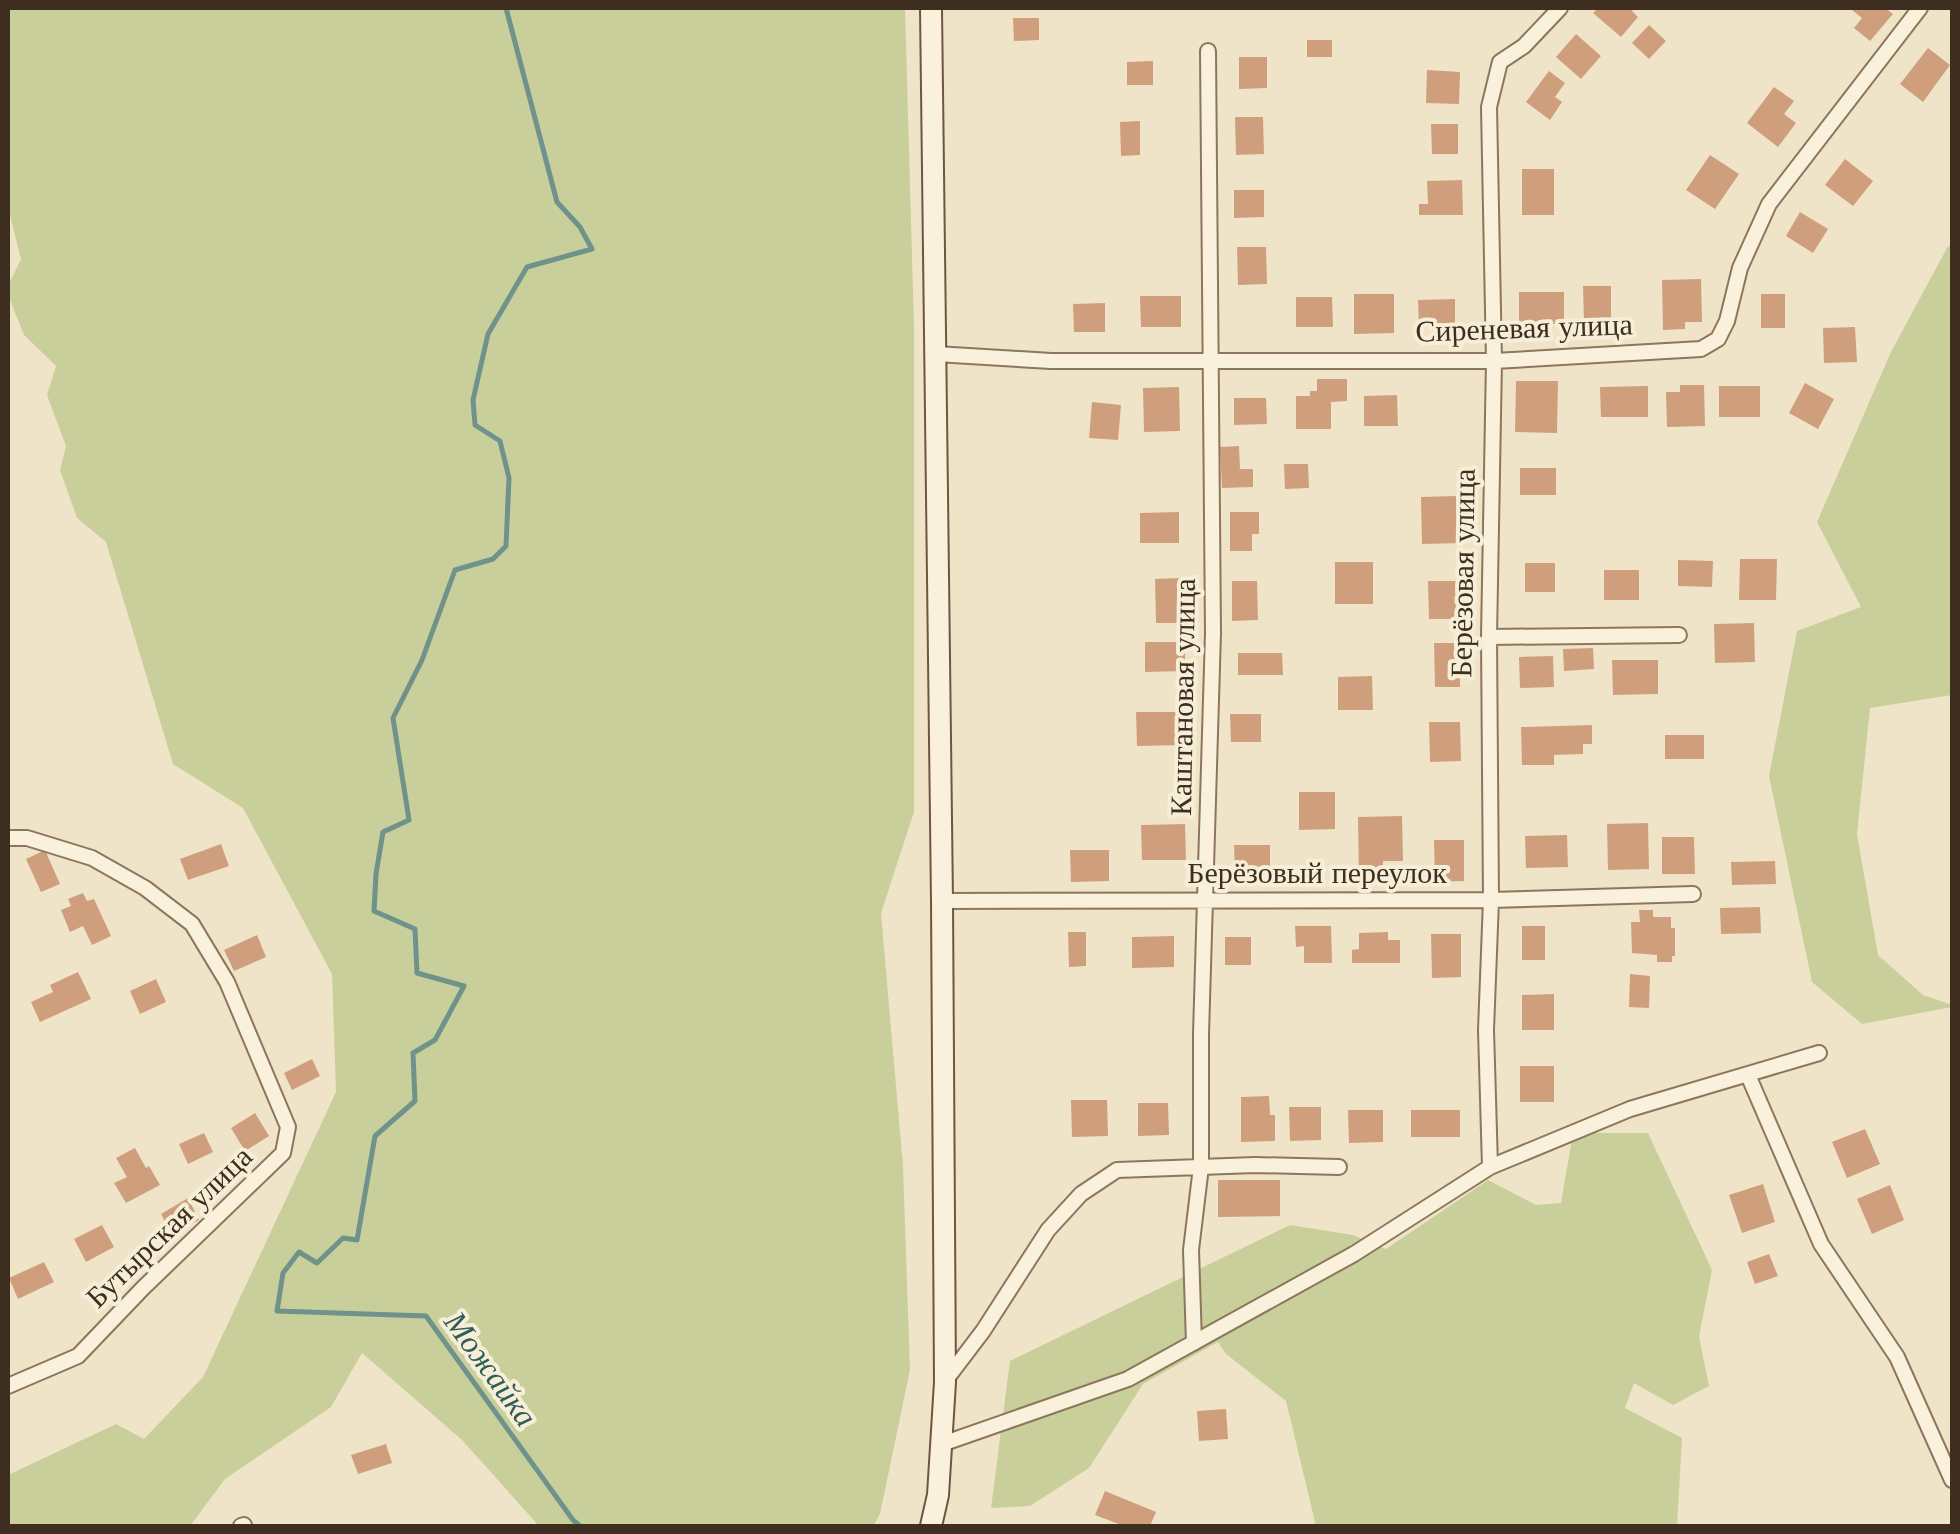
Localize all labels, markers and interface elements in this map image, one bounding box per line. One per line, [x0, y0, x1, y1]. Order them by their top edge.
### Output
street label: Сиреневая улица [1415, 305, 1633, 350]
street label: Берёзовая улица [1442, 468, 1483, 678]
street label: Каштановая улица [1162, 578, 1203, 816]
street label: Берёзовый переулок [1187, 854, 1447, 891]
street label: Бутырская улица [78, 1138, 260, 1315]
water label: Можайка [435, 1303, 546, 1435]

